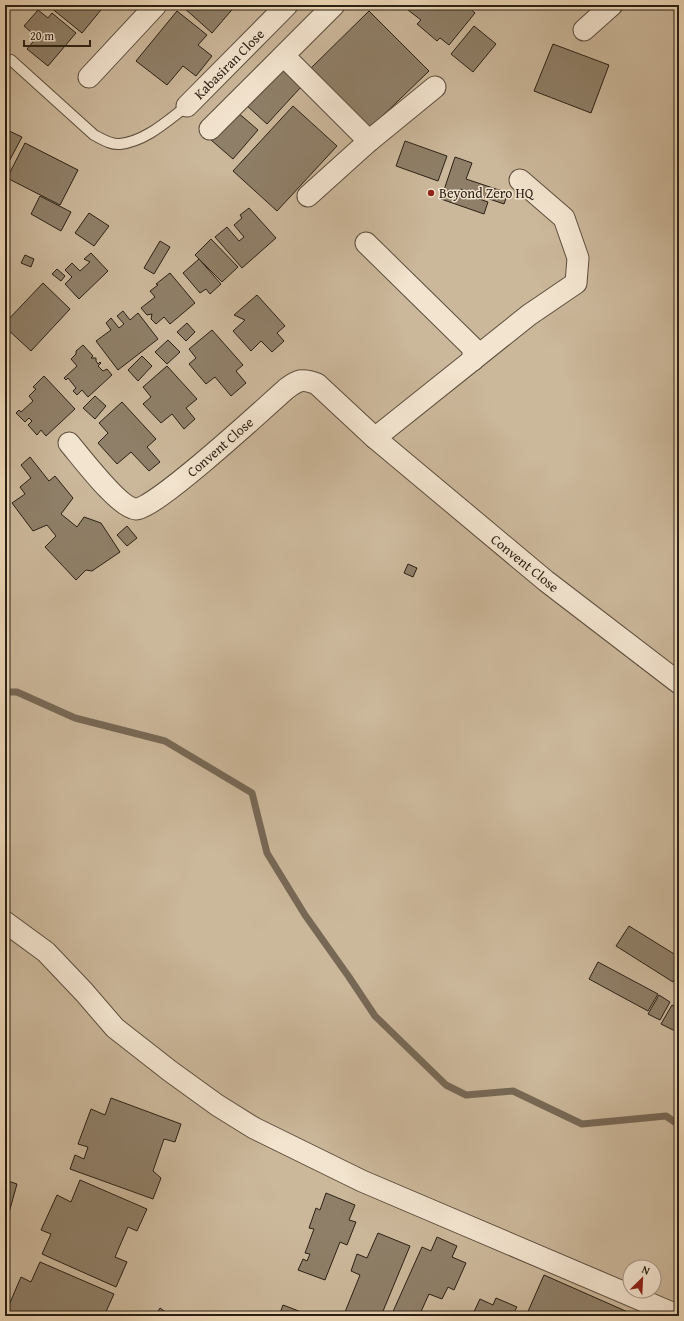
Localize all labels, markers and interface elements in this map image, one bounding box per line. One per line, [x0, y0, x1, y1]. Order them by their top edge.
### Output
scale bar [24, 22, 90, 48]
street label: Kabasiran Close [189, 24, 269, 104]
text: 20 m [30, 27, 54, 44]
place label: Beyond Zero HQ [439, 183, 535, 203]
marker: Beyond Zero HQ [426, 188, 436, 198]
street label: Convent Close [182, 412, 258, 482]
street label: Convent Close [487, 529, 564, 597]
north arrow [622, 1259, 662, 1299]
text: N [639, 1261, 653, 1279]

